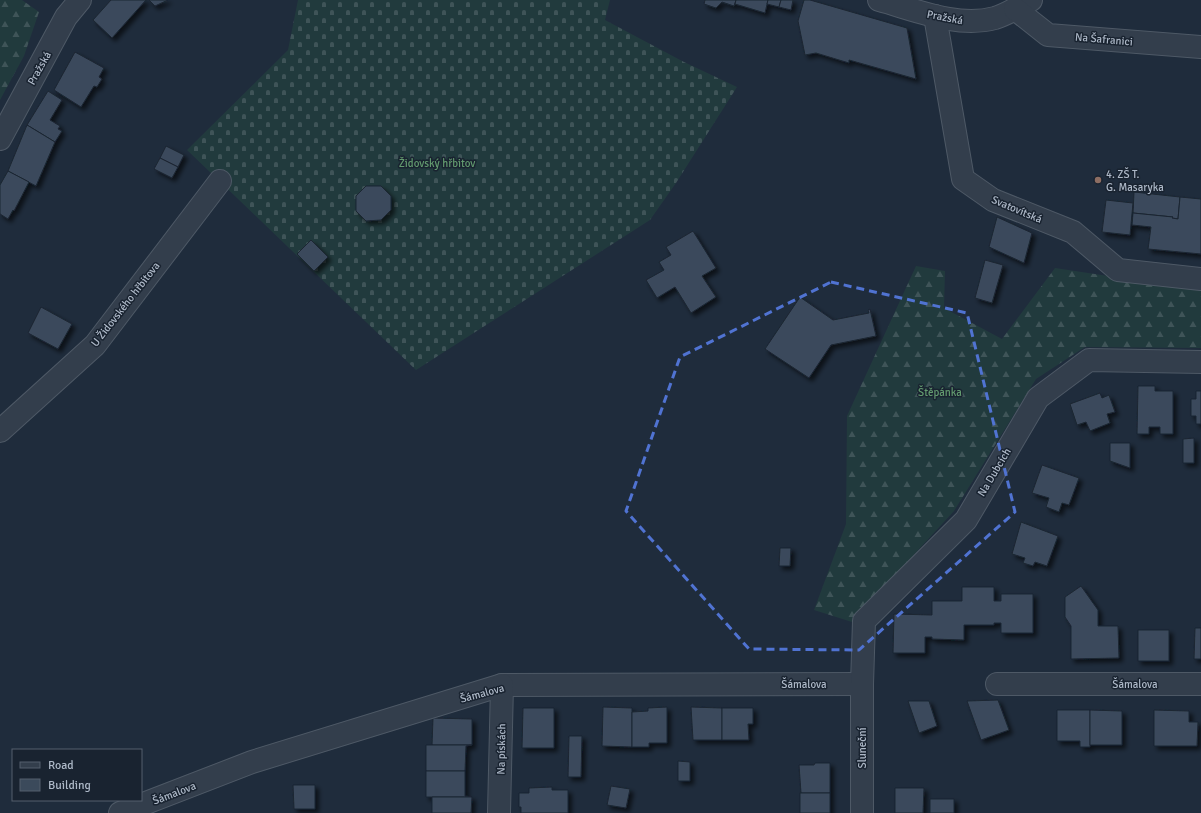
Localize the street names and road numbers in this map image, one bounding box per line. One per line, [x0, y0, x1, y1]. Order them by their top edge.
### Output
street label: Pražská [926, 8, 964, 27]
street label: Na Šafranici [1075, 30, 1133, 48]
street label: Pražská [25, 49, 54, 87]
street label: Svatovítská [990, 193, 1044, 226]
street label: U Židovského hřbitova [88, 258, 163, 349]
street label: Na Dubcích [975, 446, 1014, 499]
street label: Šámalova [781, 677, 827, 691]
street label: Šámalova [1112, 677, 1158, 691]
street label: Šámalova [458, 680, 506, 706]
street label: Na pískách [495, 723, 508, 775]
street label: Sluneční [856, 728, 869, 768]
street label: Šámalova [150, 778, 198, 808]

